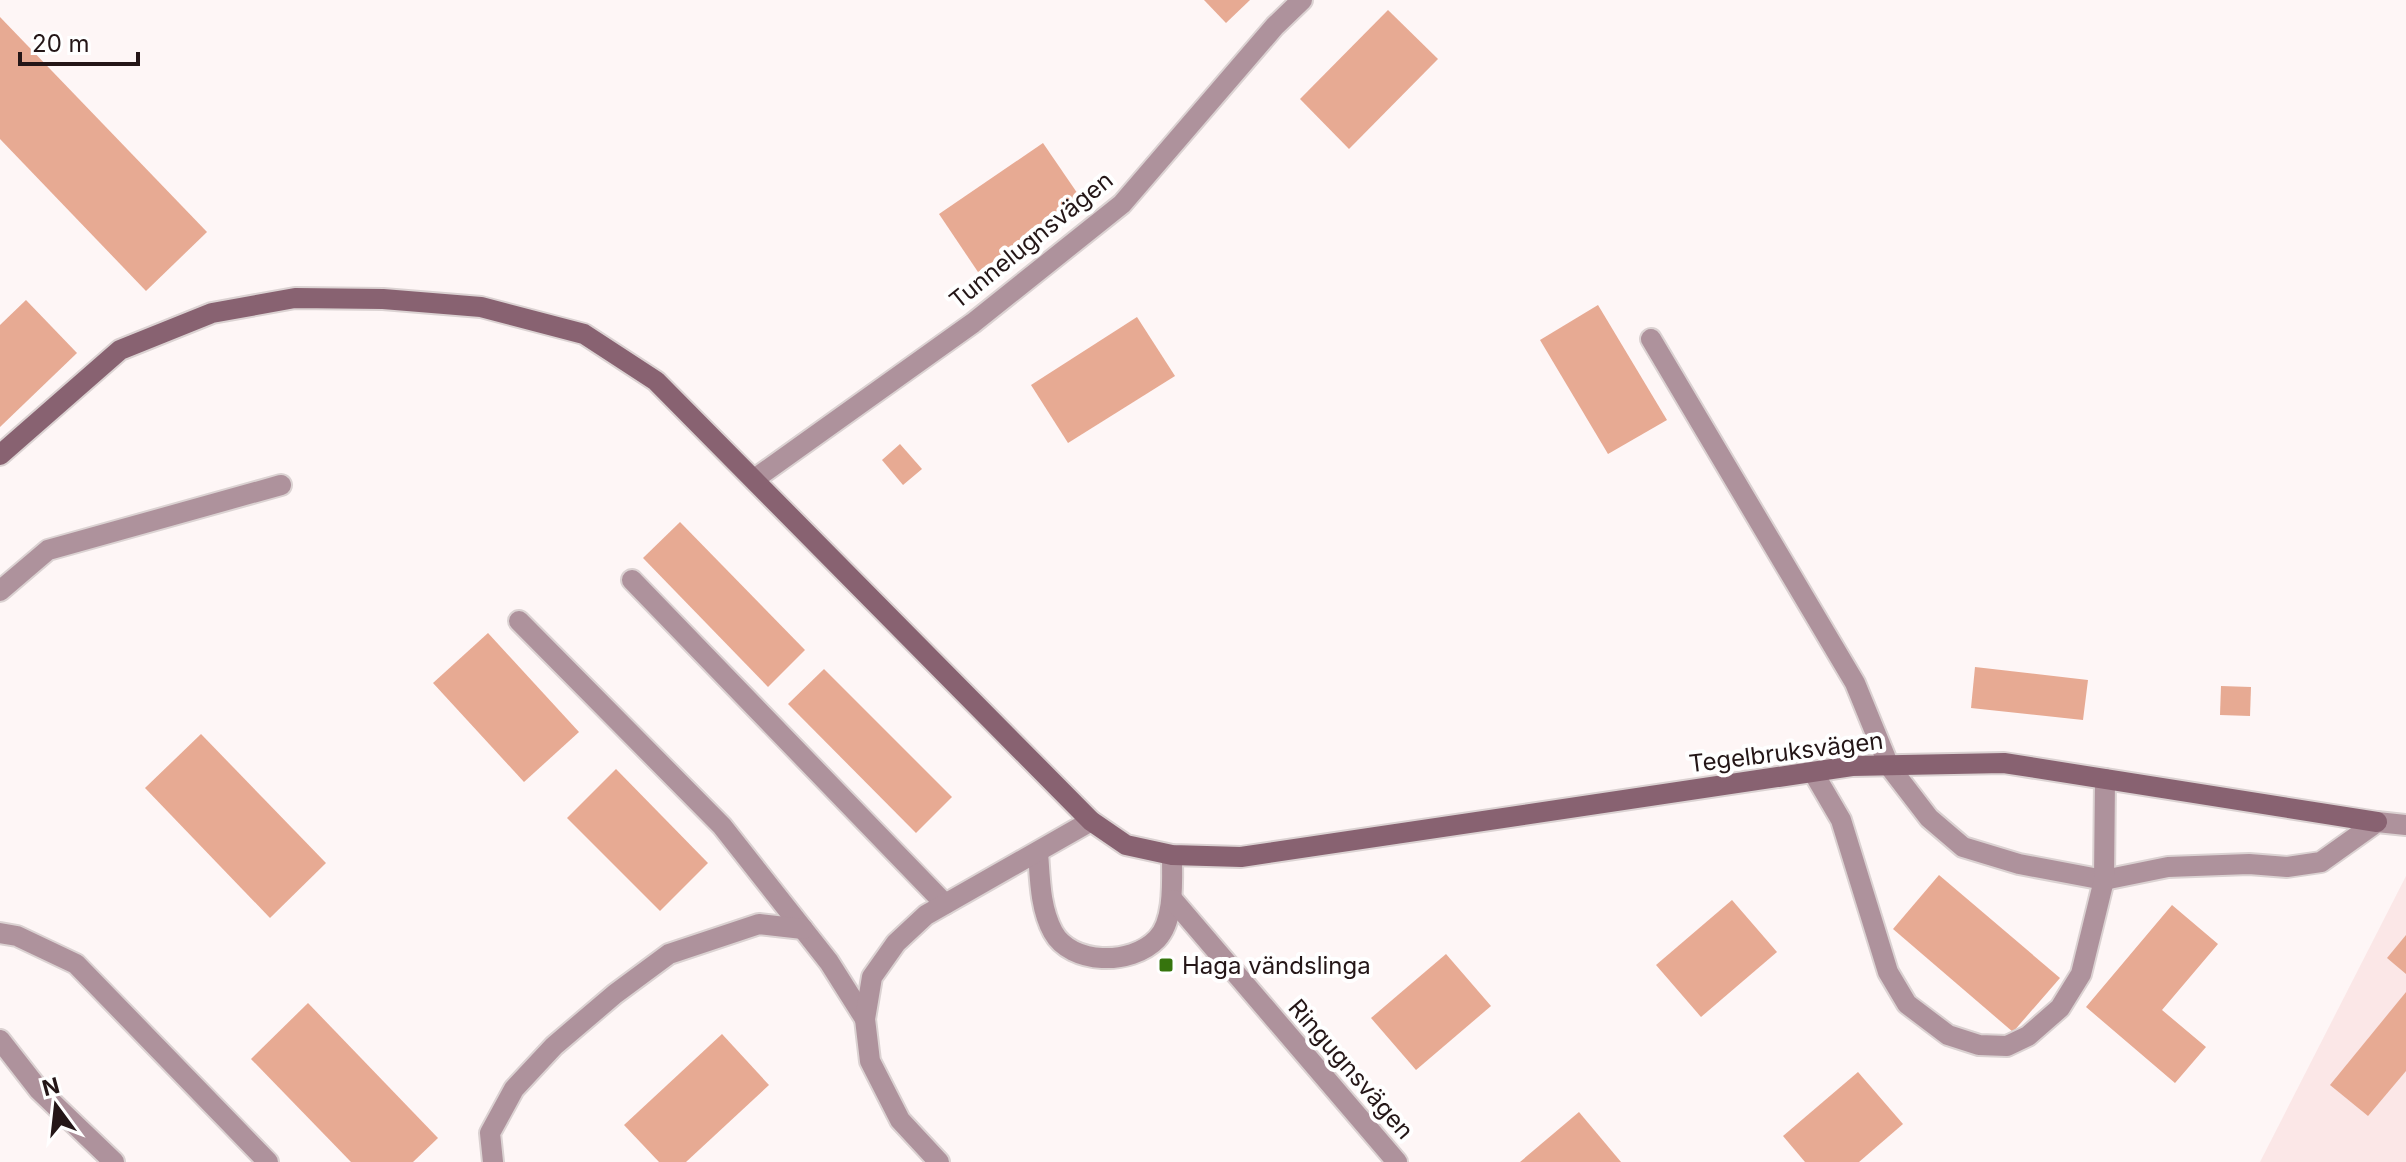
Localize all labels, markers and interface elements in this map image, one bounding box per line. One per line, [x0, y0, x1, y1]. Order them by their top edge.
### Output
scale bar [20, 16, 138, 66]
text: 20 m [32, 29, 90, 58]
street label: Tunnelugnsvägen [944, 165, 1118, 315]
street label: Tegelbruksvägen [1687, 726, 1885, 778]
place label: Haga vändslinga [1182, 951, 1371, 980]
marker: Haga vändslinga [1157, 956, 1175, 974]
street label: Ringugnsvägen [1282, 993, 1420, 1145]
north arrow [16, 1066, 96, 1146]
text: N [39, 1072, 62, 1101]

